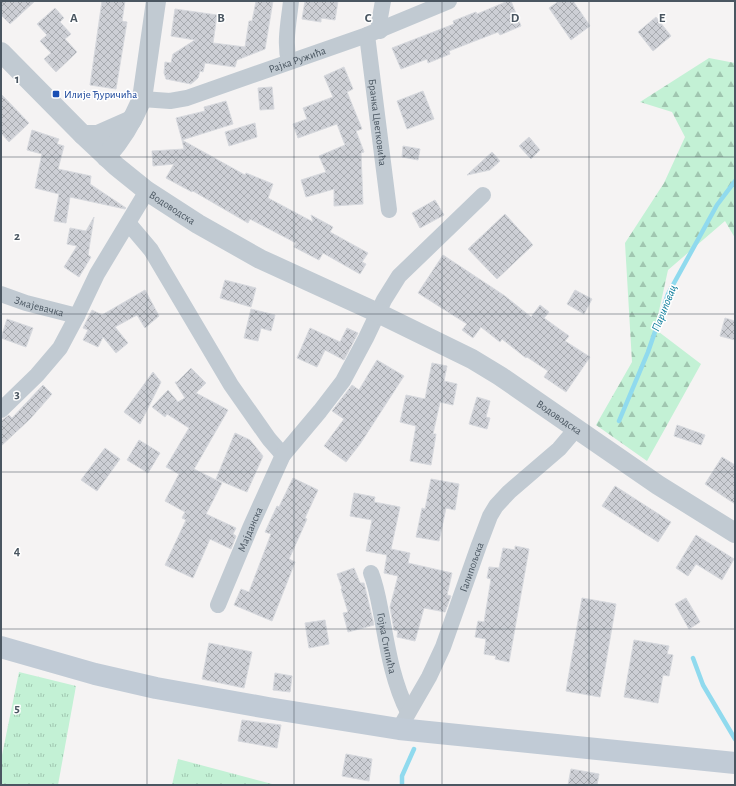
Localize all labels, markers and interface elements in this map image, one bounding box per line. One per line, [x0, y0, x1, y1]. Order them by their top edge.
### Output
text: A [70, 12, 78, 25]
text: B [217, 12, 225, 25]
text: C [365, 12, 372, 25]
text: D [511, 12, 520, 25]
text: E [659, 12, 666, 25]
street label: Рајка Ружића [267, 44, 327, 75]
text: 1 [15, 73, 19, 86]
street label: Бранка Цветковића [367, 78, 389, 167]
marker: Илије Ђуричића [51, 89, 61, 99]
place label: Илије Ђуричића [64, 89, 137, 101]
street label: Водоводска [147, 189, 197, 226]
text: 2 [14, 230, 20, 243]
water label: Париповац [649, 283, 680, 334]
street label: Змајевачка [13, 294, 65, 318]
text: 3 [14, 388, 20, 401]
street label: Водоводска [535, 398, 584, 436]
street label: Мајданска [235, 505, 264, 553]
street label: Галипољска [457, 541, 485, 593]
text: 4 [14, 545, 21, 558]
street label: Гојка Стипића [376, 612, 399, 675]
text: 5 [14, 702, 20, 715]

